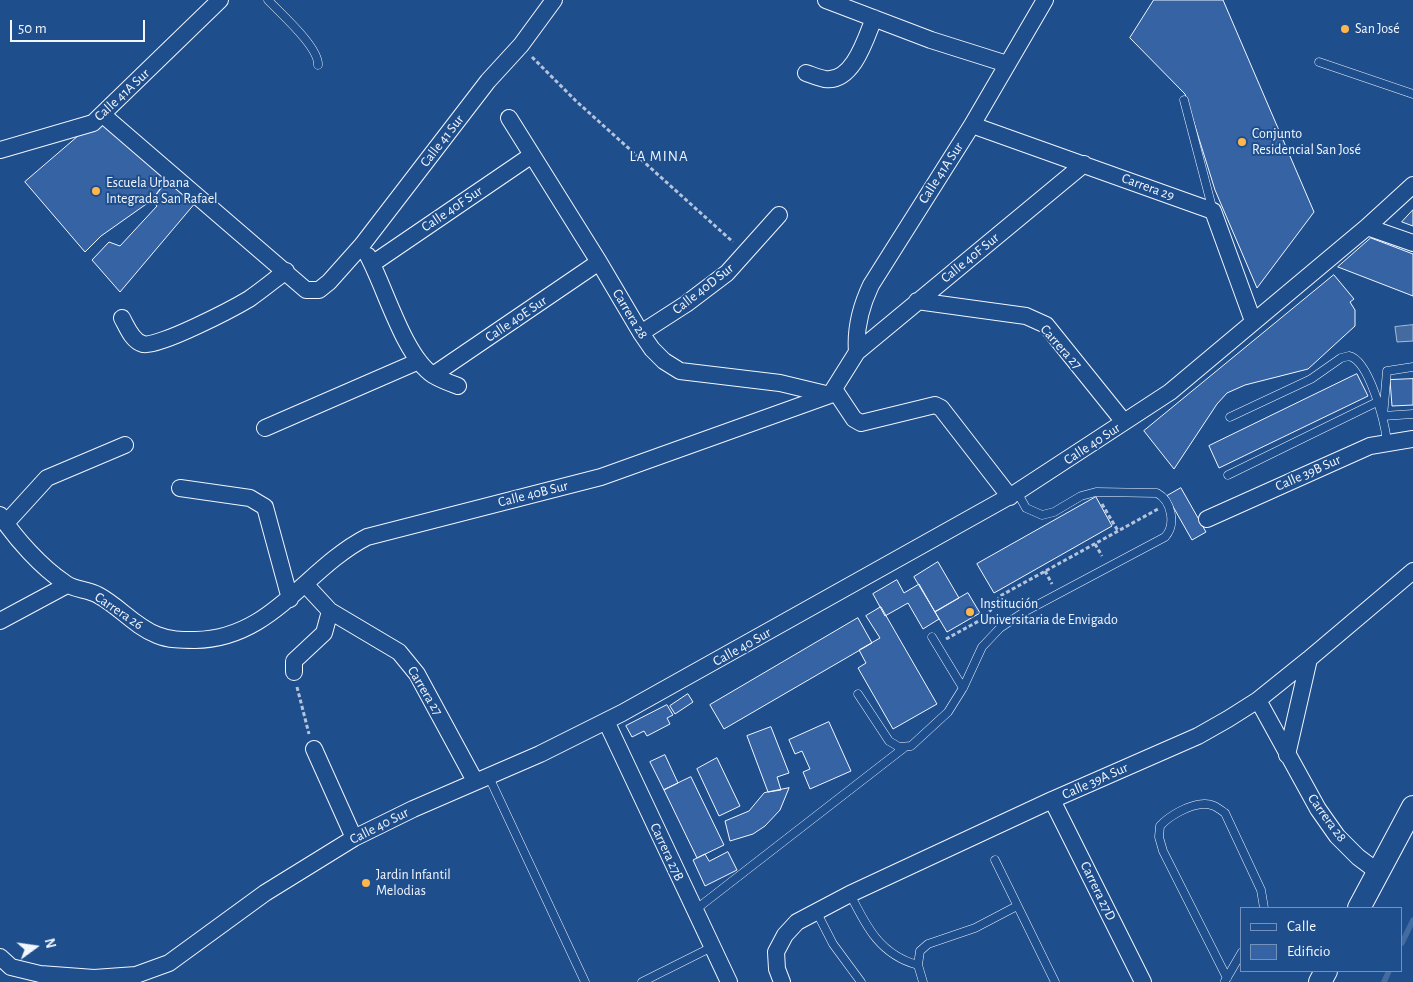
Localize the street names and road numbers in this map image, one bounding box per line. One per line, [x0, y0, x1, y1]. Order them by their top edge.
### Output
street label: Calle 41A Sur [91, 65, 153, 125]
street label: Calle 41 Sur [416, 112, 468, 170]
street label: Calle 41A Sur [915, 139, 967, 207]
street label: Carrera 29 [1119, 170, 1177, 204]
street label: Calle 40F Sur [418, 182, 486, 236]
street label: Calle 40F Sur [937, 229, 1003, 287]
street label: Calle 40D Sur [669, 260, 737, 318]
street label: Carrera 28 [609, 286, 651, 342]
street label: Calle 40E Sur [482, 292, 550, 346]
street label: Carrera 27 [1037, 321, 1085, 373]
street label: Calle 40 Sur [1061, 420, 1123, 468]
street label: Calle 39B Sur [1273, 451, 1343, 495]
street label: Calle 40B Sur [496, 477, 570, 511]
street label: Carrera 26 [91, 589, 147, 633]
street label: Calle 40 Sur [710, 624, 774, 670]
street label: Carrera 27 [404, 663, 446, 719]
street label: Calle 39A Sur [1059, 759, 1131, 803]
street label: Carrera 28 [1304, 791, 1350, 845]
street label: Calle 40 Sur [347, 804, 411, 848]
street label: Carrera 27B [646, 820, 688, 884]
street label: Carrera 27D [1077, 859, 1119, 923]

